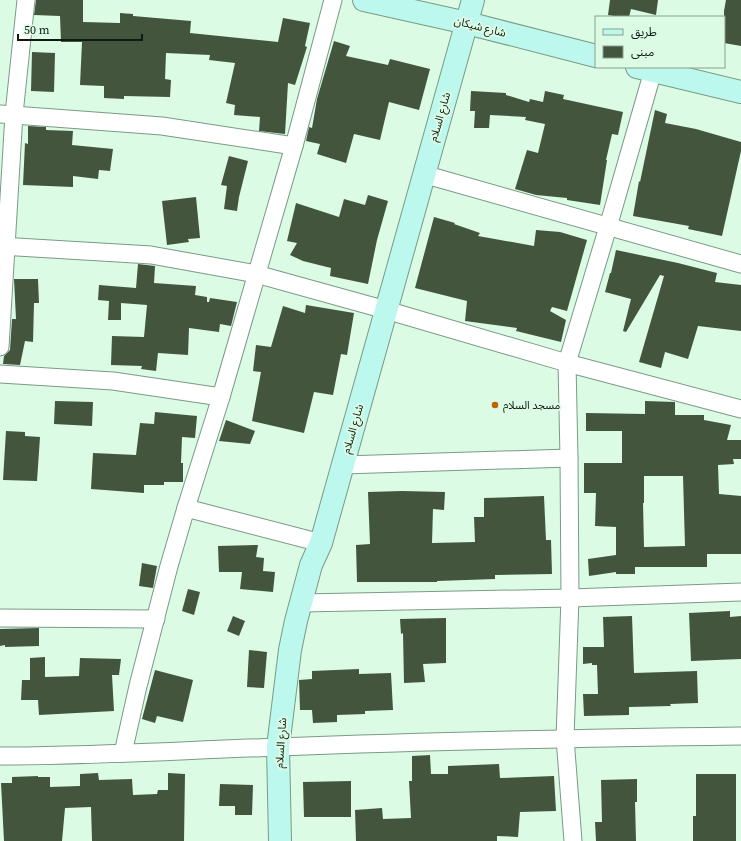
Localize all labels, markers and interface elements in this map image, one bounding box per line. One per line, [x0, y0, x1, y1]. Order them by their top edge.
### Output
street label: شارع شيكان [452, 13, 508, 41]
scale bar [18, 16, 142, 42]
legend [595, 16, 725, 68]
text: 50 m [24, 22, 50, 38]
text: طريق [631, 24, 657, 40]
text: مبنى [631, 44, 654, 60]
street label: شارع السلام [426, 90, 454, 143]
place label: مسجد السلام [503, 398, 561, 413]
marker: مسجد السلام [490, 400, 500, 410]
street label: شارع السلام [339, 402, 367, 455]
street label: شارع السلام [272, 717, 290, 769]

